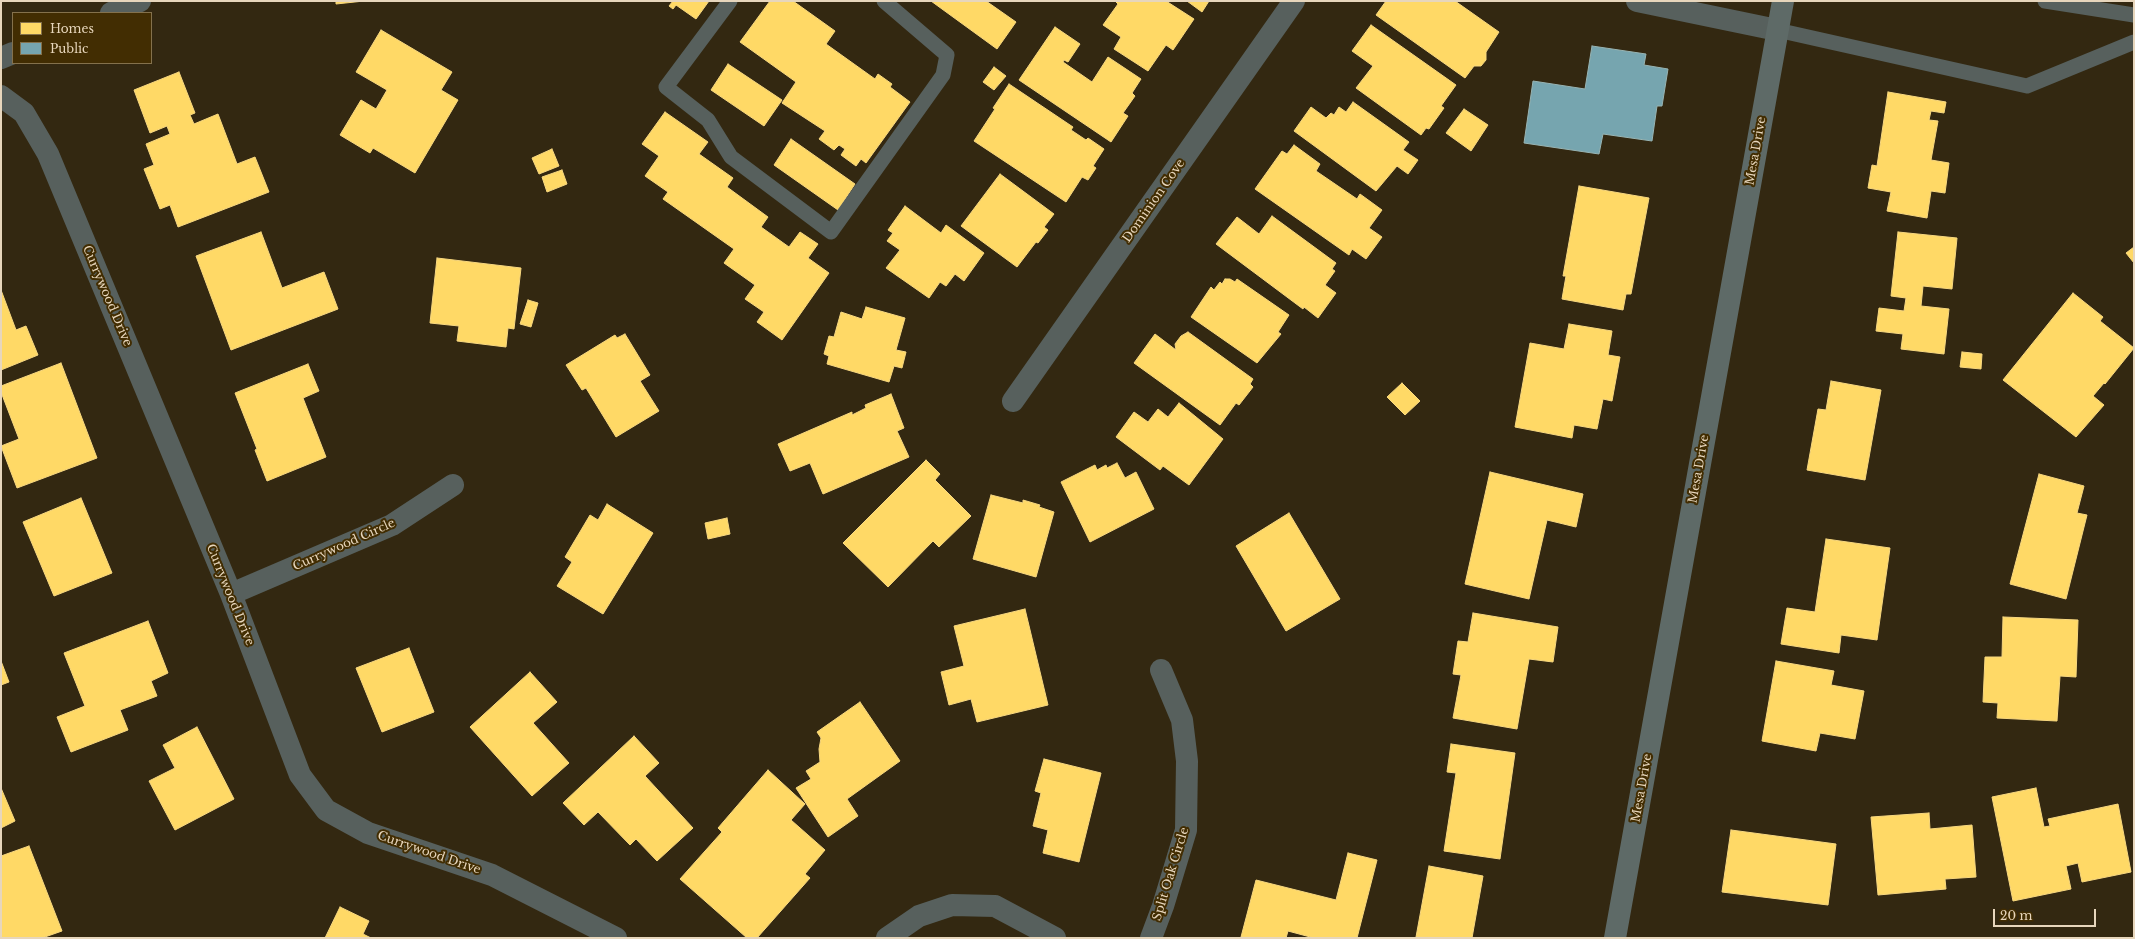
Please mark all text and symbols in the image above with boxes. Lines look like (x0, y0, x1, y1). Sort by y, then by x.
legend (12, 12, 152, 64)
text: Homes (50, 21, 94, 36)
text: Public (50, 41, 89, 56)
street label: Mesa Drive (1743, 116, 1769, 186)
street label: Dominion Cove (1120, 157, 1188, 245)
street label: Currywood Drive (79, 243, 135, 349)
street label: Mesa Drive (1686, 434, 1712, 504)
street label: Currywood Circle (291, 516, 397, 574)
street label: Currywood Drive (203, 542, 257, 648)
street label: Mesa Drive (1629, 753, 1655, 823)
street label: Split Oak Circle (1150, 825, 1192, 923)
street label: Currywood Drive (375, 829, 483, 877)
scale bar (1995, 901, 2098, 927)
text: 20 m (2000, 908, 2032, 923)

